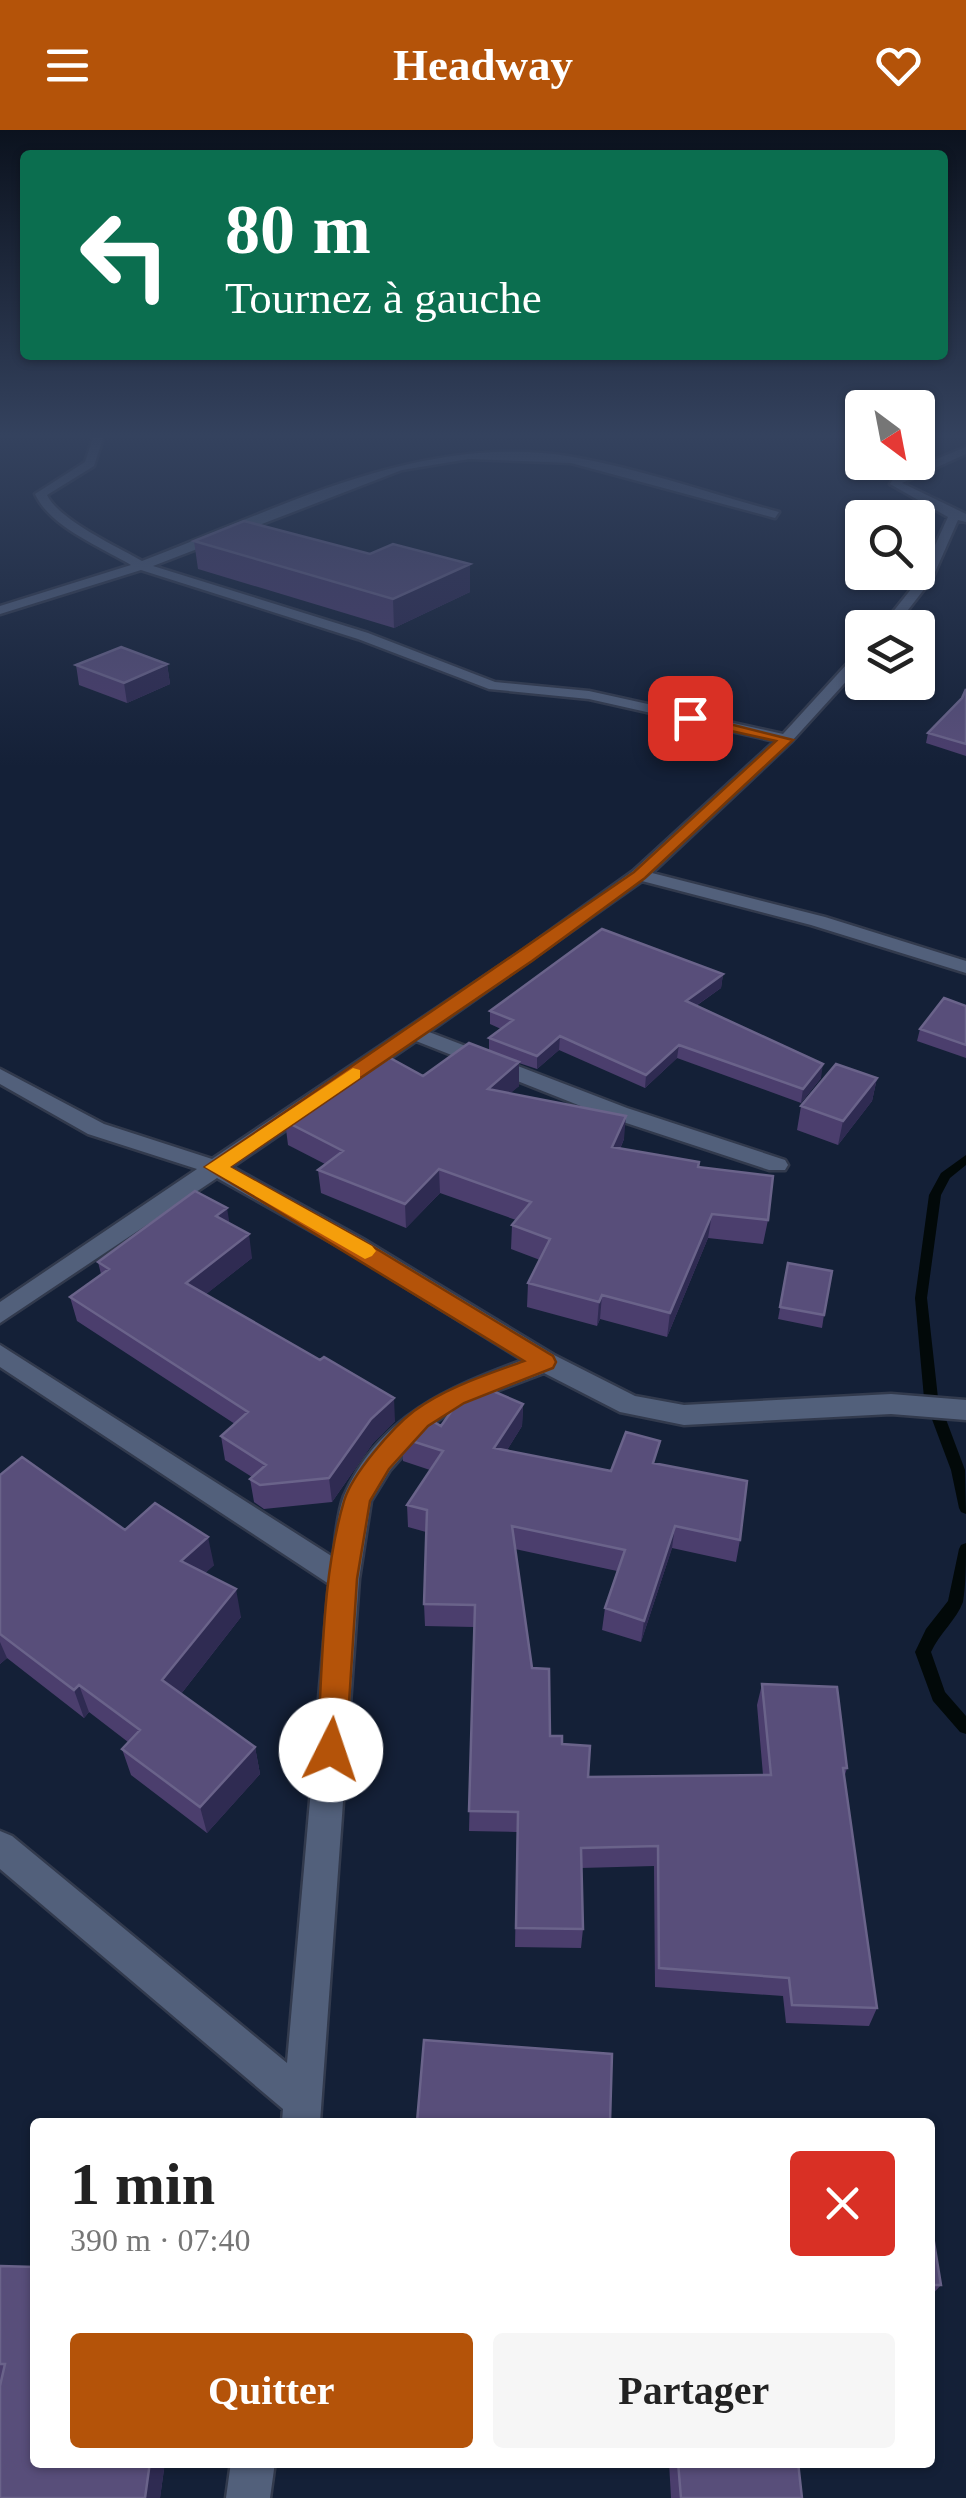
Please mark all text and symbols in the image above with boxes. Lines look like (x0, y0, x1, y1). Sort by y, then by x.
icon: menu (40, 38, 95, 93)
icon: heart (871, 38, 926, 93)
text: Headway (393, 40, 573, 90)
icon: left (60, 190, 190, 320)
text: 80 m (225, 191, 371, 268)
text: Tournez à gauche (225, 273, 542, 323)
north arrow (845, 390, 935, 480)
map controls (845, 390, 935, 700)
button: search (845, 500, 935, 590)
button: layers (845, 610, 935, 700)
pin (648, 676, 733, 761)
icon: arrive (663, 691, 718, 746)
position arrow (279, 1698, 383, 1802)
text: 1 min (70, 2151, 215, 2217)
button: close (790, 2151, 895, 2256)
text: 390 m · 07:40 (70, 2222, 250, 2258)
button: Quitter (70, 2333, 473, 2448)
button: Partager (493, 2333, 895, 2448)

